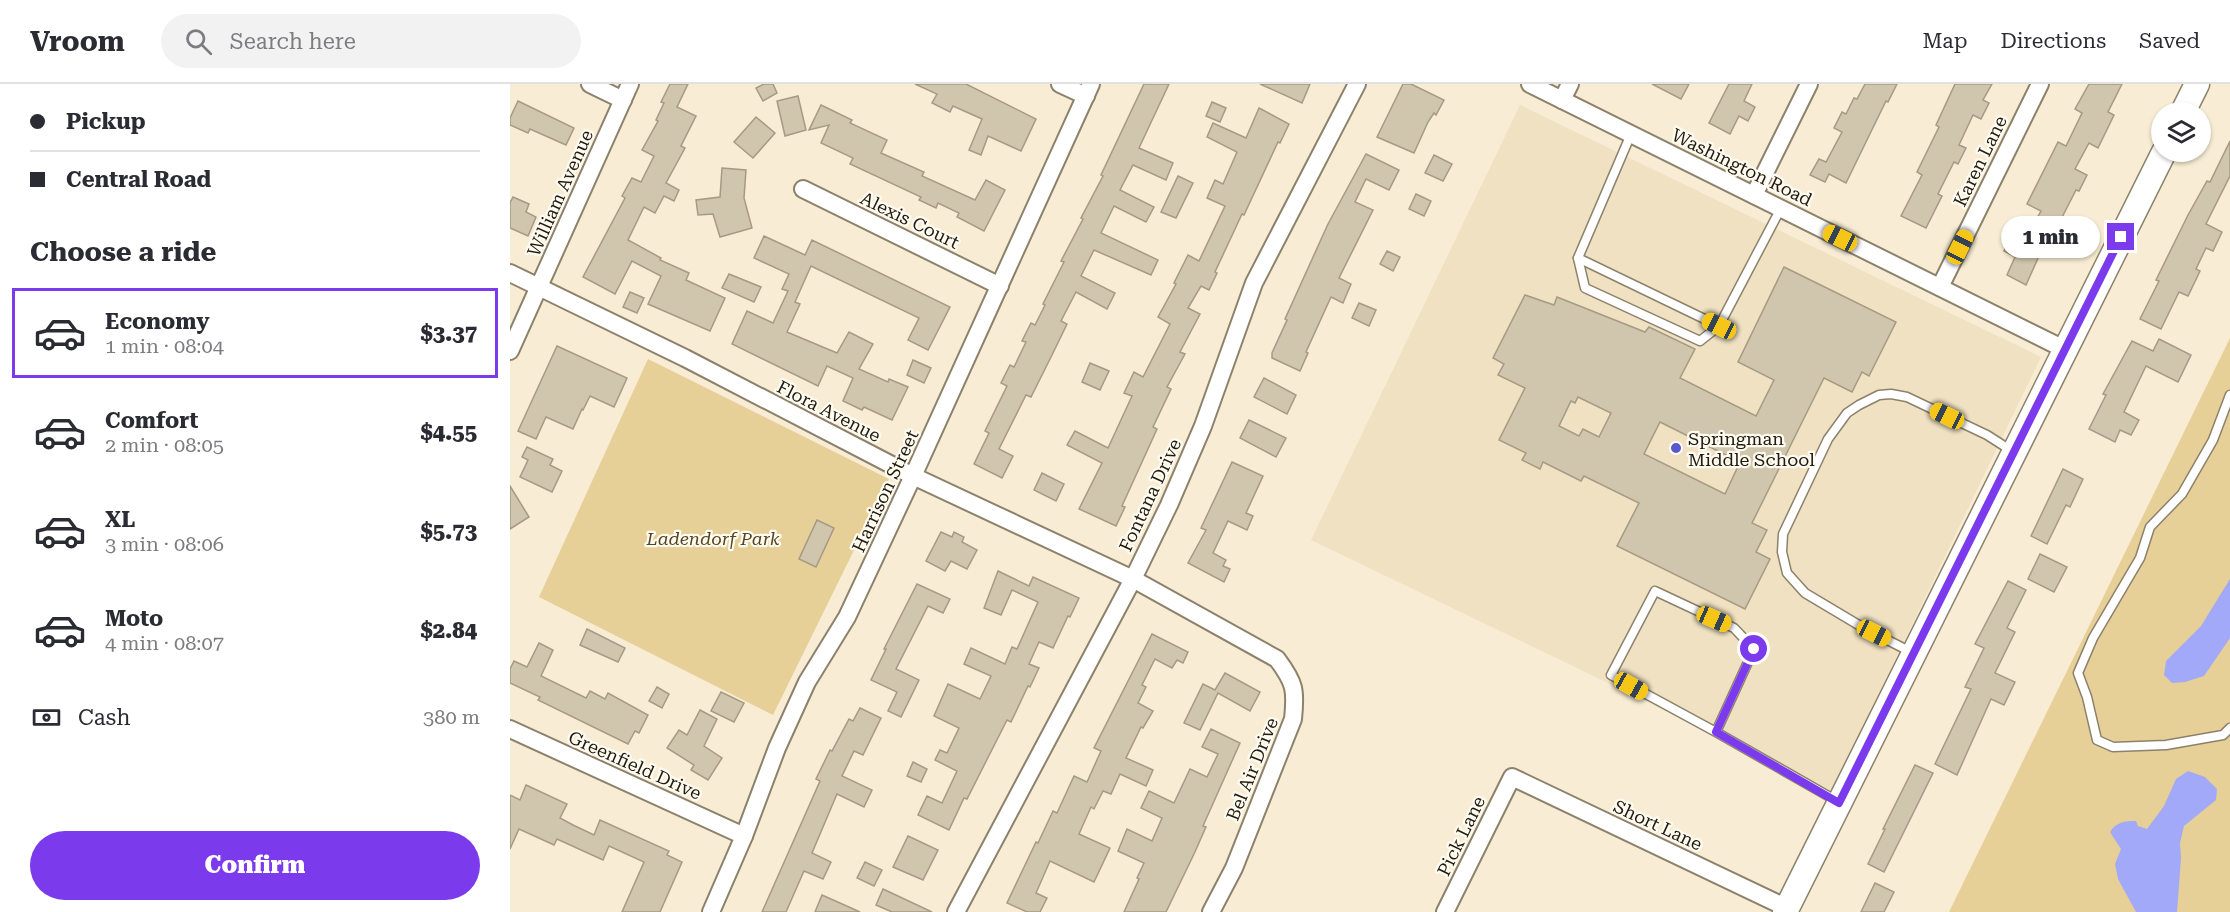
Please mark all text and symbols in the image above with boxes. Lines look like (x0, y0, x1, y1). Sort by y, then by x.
search box (161, 14, 581, 68)
text: Vroom (30, 25, 125, 58)
icon: search (182, 25, 215, 58)
text: Search here (230, 29, 356, 54)
text: Map (1923, 29, 1967, 53)
text: Directions (2000, 29, 2106, 53)
text: Saved (2139, 29, 2200, 53)
map controls (2151, 102, 2211, 162)
button: layers (2151, 102, 2211, 162)
text: Pickup (66, 109, 146, 134)
street label: Karen Lane (1949, 112, 2011, 210)
street label: Washington Road (1669, 124, 1816, 210)
street label: William Avenue (523, 126, 597, 259)
text: Central Road (66, 167, 211, 192)
street label: Alexis Court (857, 187, 963, 253)
callout: 1 min (2001, 216, 2100, 258)
car (1820, 222, 1860, 254)
route end (2107, 223, 2134, 250)
text: 1 min (2022, 225, 2079, 249)
car (1944, 227, 1976, 267)
text: Choose a ride (30, 236, 216, 268)
icon: car (33, 306, 87, 360)
text: Economy (105, 309, 209, 334)
car (1699, 310, 1739, 342)
text: $3.37 (420, 321, 477, 346)
text: 1 min · 08:04 (105, 334, 224, 358)
street label: Flora Avenue (774, 376, 884, 446)
car (1927, 400, 1967, 432)
icon: car (33, 405, 87, 459)
text: Comfort (105, 408, 198, 433)
text: $4.55 (420, 420, 477, 445)
street label: Harrison Street (847, 426, 923, 555)
place label: Springman Middle School (1688, 428, 1815, 470)
text: 2 min · 08:05 (105, 433, 224, 457)
street label: Fontana Drive (1115, 435, 1185, 555)
marker: Springman Middle School (1669, 441, 1683, 455)
icon: car (33, 504, 87, 558)
text: XL (105, 507, 135, 532)
text: $5.73 (420, 519, 477, 544)
park label: Ladendorf Park (645, 528, 780, 549)
text: 3 min · 08:06 (105, 532, 224, 556)
icon: car (33, 603, 87, 657)
car (1694, 603, 1734, 635)
text: Moto (105, 606, 163, 631)
car (1854, 617, 1894, 649)
text: $2.84 (420, 618, 477, 643)
text: 4 min · 08:07 (105, 631, 224, 655)
route start (1740, 635, 1767, 662)
car (1611, 669, 1651, 703)
icon: cash (30, 701, 63, 734)
text: Cash (78, 705, 130, 730)
text: 380 m (423, 705, 480, 729)
street label: Bel Air Drive (1222, 714, 1282, 824)
street label: Greenfield Drive (565, 726, 705, 804)
street label: Pick Lane (1433, 793, 1489, 879)
street label: Short Lane (1610, 795, 1706, 855)
button: Confirm (30, 831, 480, 900)

